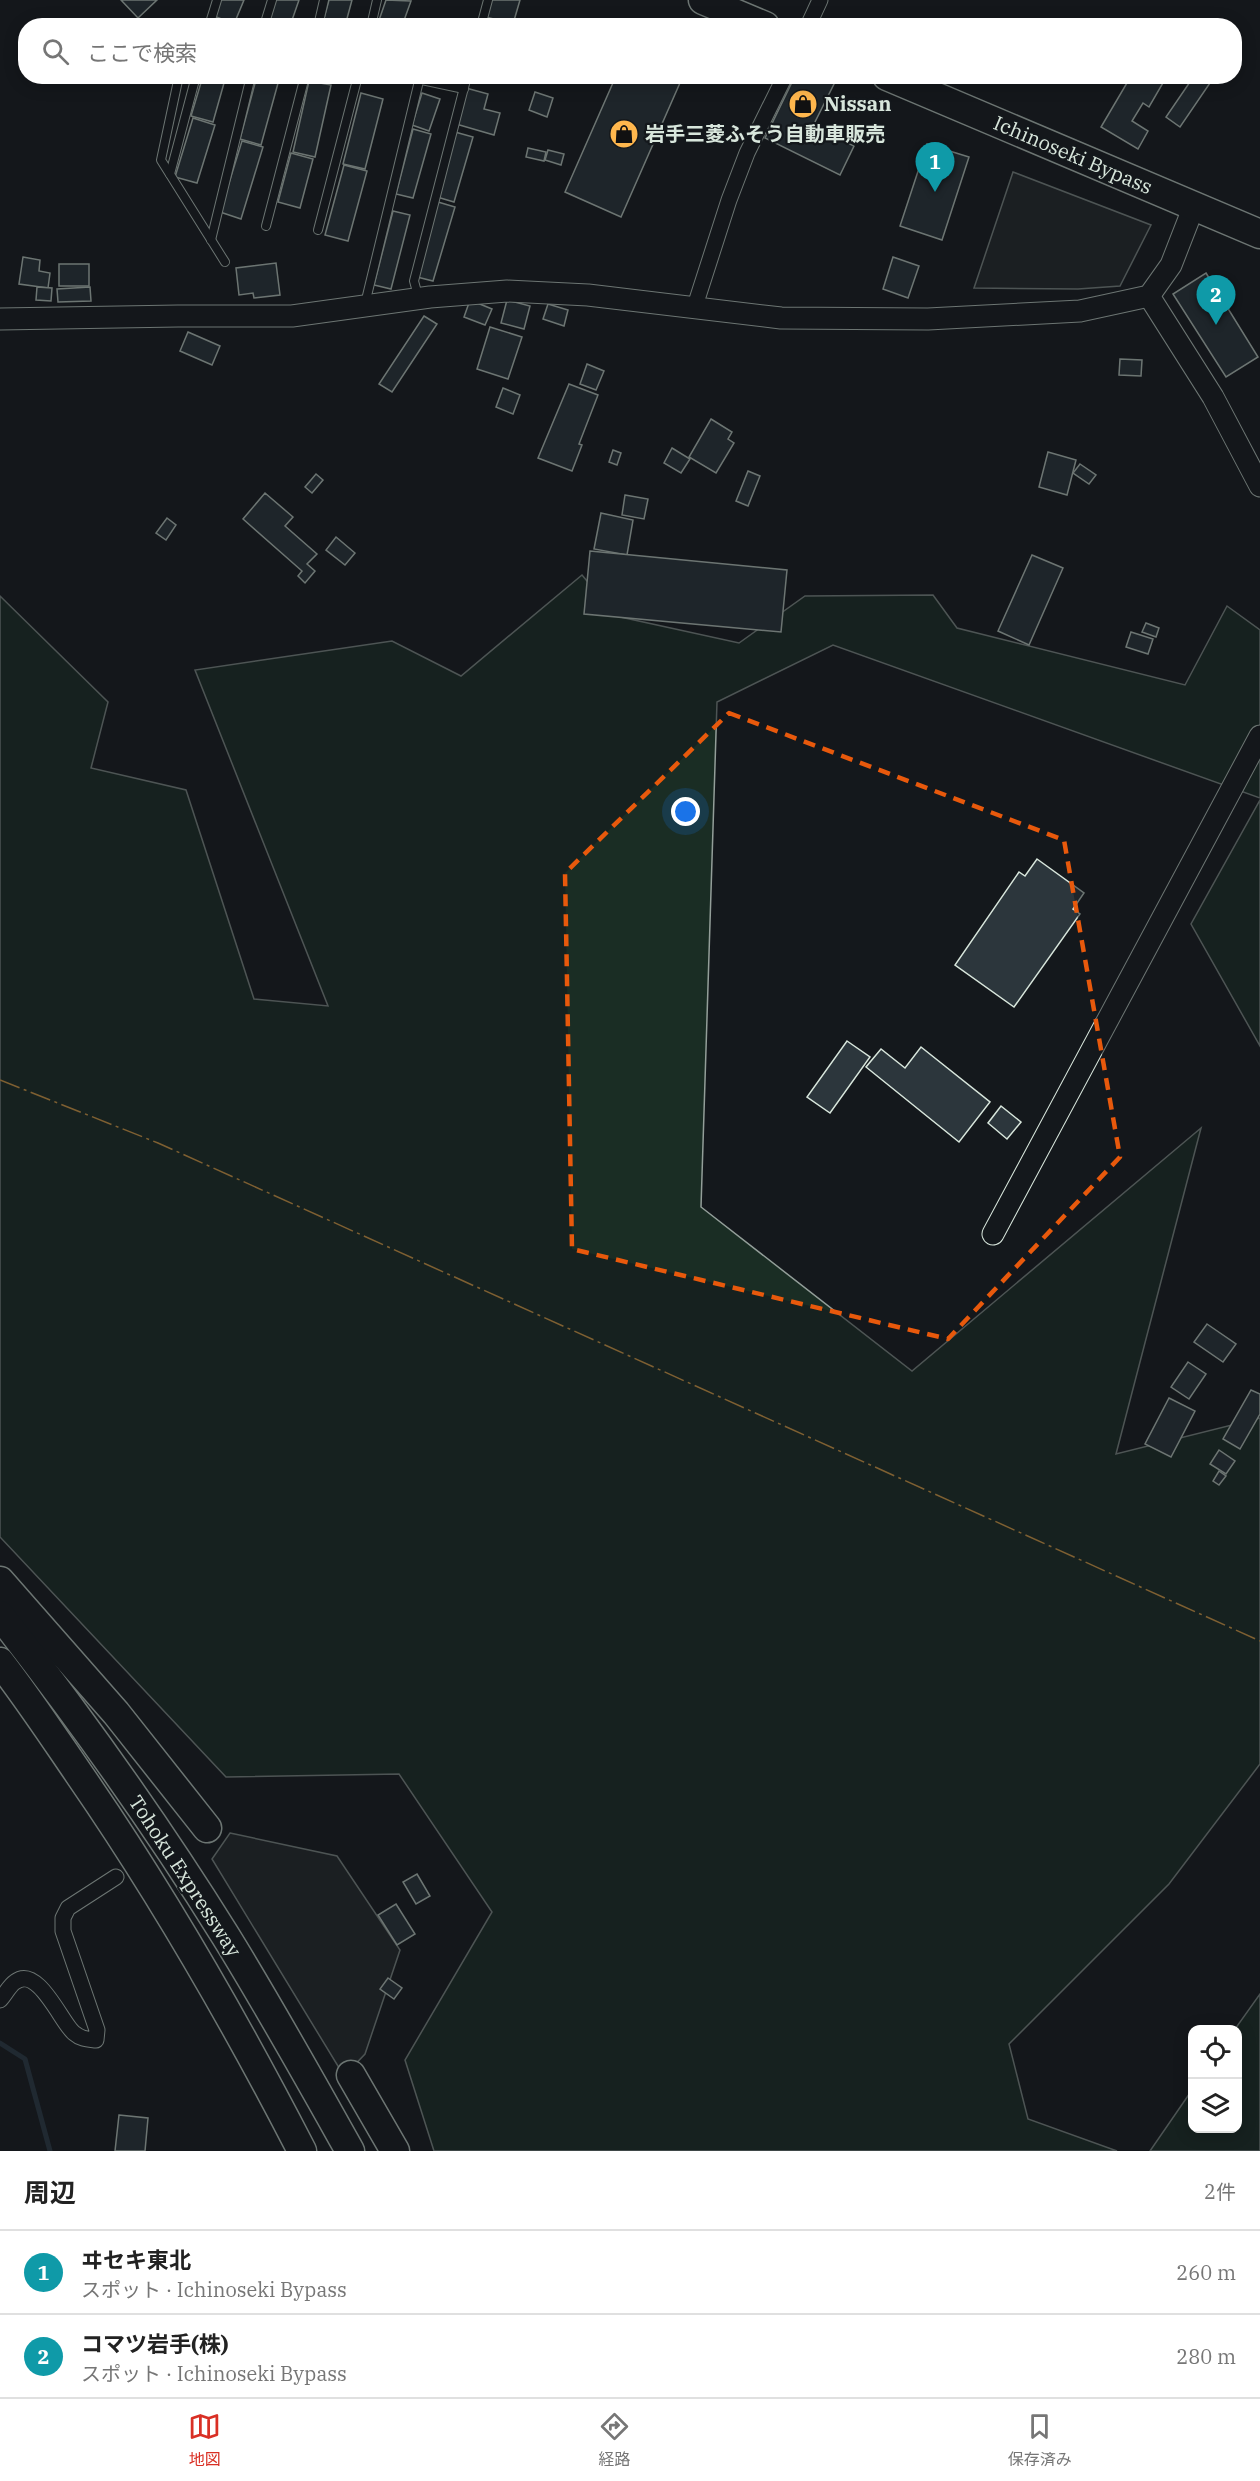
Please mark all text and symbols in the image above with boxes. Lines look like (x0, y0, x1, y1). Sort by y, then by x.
search box (18, 18, 1242, 84)
icon: search (39, 35, 72, 68)
text: ここで検索 (87, 38, 197, 67)
shop icon: Nissan (787, 88, 819, 120)
place label: Nissan (824, 90, 891, 117)
street label: Ichinoseki Bypass (990, 109, 1157, 200)
shop icon: 岩手三菱ふそう自動車販売 (608, 118, 640, 150)
place label: 岩手三菱ふそう自動車販売 (645, 120, 885, 147)
pin: 1 (916, 142, 954, 192)
pin: 2 (1196, 276, 1236, 325)
your location (671, 797, 700, 826)
street label: Tohoku Expressway (123, 1790, 248, 1962)
map controls (1188, 2025, 1242, 2133)
button: locate (1188, 2025, 1242, 2079)
button: layers (1188, 2079, 1242, 2133)
text: 周辺 (24, 2175, 76, 2209)
text: 2件 (1204, 2178, 1236, 2205)
text: ヰセキ東北 (81, 2245, 191, 2274)
text: 1 (38, 2259, 50, 2286)
text: 260 m (1176, 2259, 1236, 2286)
text: スポット · Ichinoseki Bypass (81, 2276, 347, 2303)
text: コマツ岩手(株) (81, 2329, 229, 2358)
text: 2 (38, 2343, 50, 2370)
text: 280 m (1176, 2343, 1236, 2370)
text: スポット · Ichinoseki Bypass (81, 2360, 347, 2387)
tab: 地図 (188, 2410, 221, 2470)
tab: 経路 (598, 2410, 631, 2470)
tab: 保存済み (1008, 2410, 1072, 2470)

